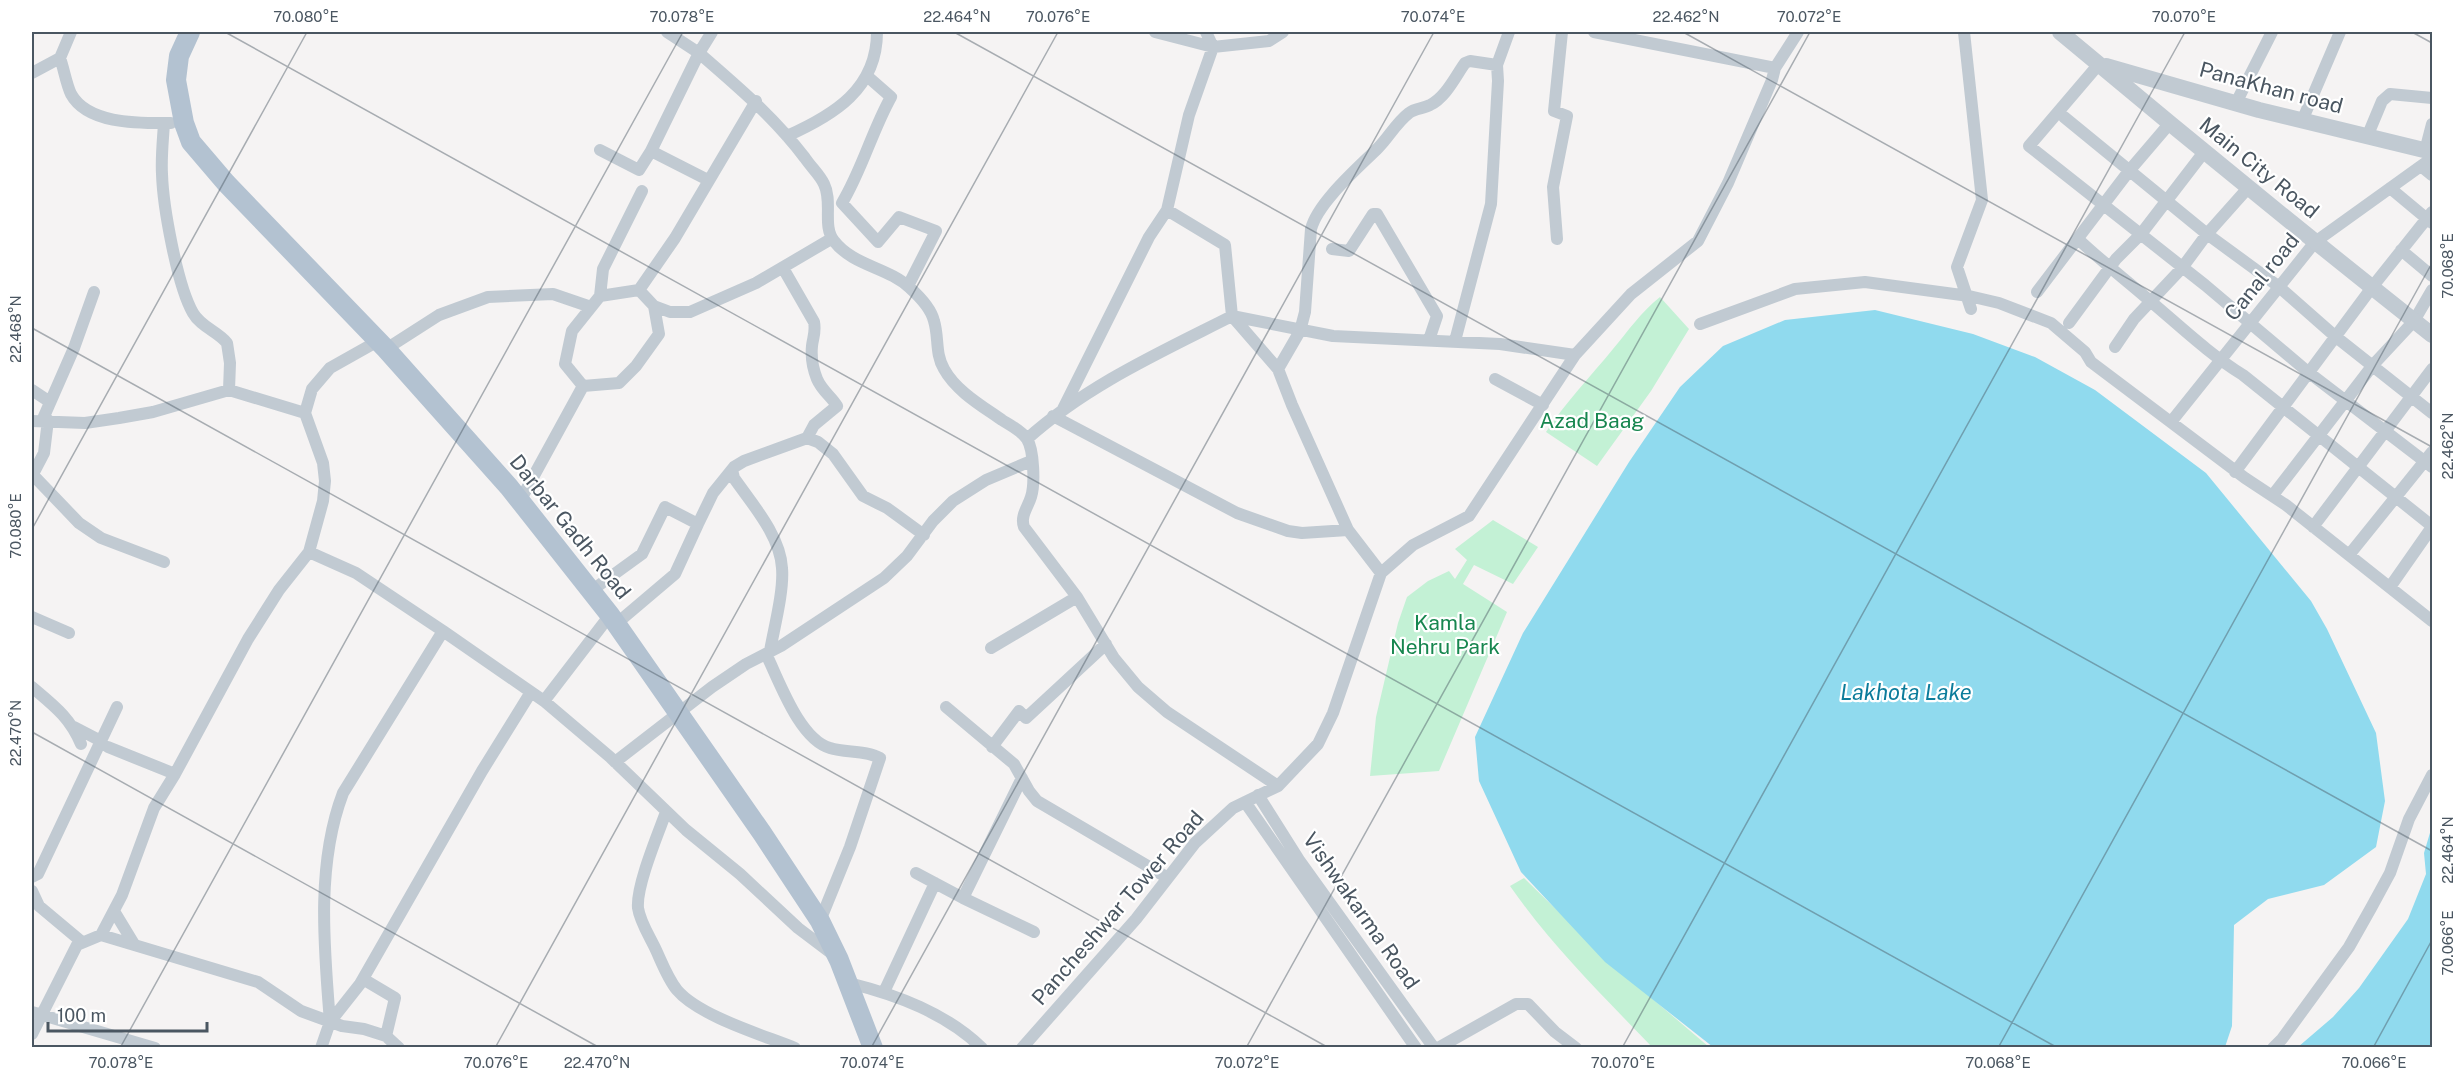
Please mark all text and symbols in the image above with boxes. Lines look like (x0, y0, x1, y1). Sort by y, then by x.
text: 70.080°E (273, 8, 339, 25)
text: 70.078°E (650, 8, 714, 25)
text: 22.464°N (923, 8, 991, 25)
text: 70.076°E (1026, 8, 1090, 25)
text: 70.074°E (1401, 8, 1465, 25)
text: 22.462°N (1652, 8, 1720, 25)
text: 70.072°E (1777, 8, 1841, 25)
text: 70.070°E (2152, 8, 2216, 25)
street label: PanaKhan road (2197, 56, 2346, 119)
street label: Main City Road (2195, 112, 2324, 223)
street label: Canal road (2219, 228, 2304, 325)
text: 70.068°E (2439, 233, 2456, 299)
text: 22.468°N (7, 295, 24, 363)
park label: Azad Baag (1540, 408, 1644, 433)
text: 22.462°N (2439, 412, 2456, 480)
street label: Darbar Gadh Road (505, 450, 636, 604)
text: 70.080°E (7, 493, 24, 559)
park label: Kamla Nehru Park (1390, 610, 1500, 659)
water label: Lakhota Lake (1840, 679, 1972, 705)
text: 22.470°N (7, 700, 24, 766)
street label: Pancheshwar Tower Road (1026, 805, 1209, 1010)
text: 22.464°N (2439, 816, 2456, 884)
street label: Vishwakarma Road (1298, 828, 1425, 994)
text: 70.066°E (2439, 910, 2456, 976)
scale bar (48, 995, 207, 1033)
text: 100 m (57, 1005, 106, 1026)
text: 70.078°E (89, 1054, 153, 1071)
text: 70.076°E (464, 1054, 528, 1071)
text: 22.470°N (564, 1054, 630, 1071)
text: 70.074°E (840, 1054, 904, 1071)
text: 70.072°E (1215, 1054, 1279, 1071)
text: 70.070°E (1591, 1054, 1655, 1071)
text: 70.068°E (1965, 1054, 2031, 1071)
text: 70.066°E (2341, 1054, 2407, 1071)

